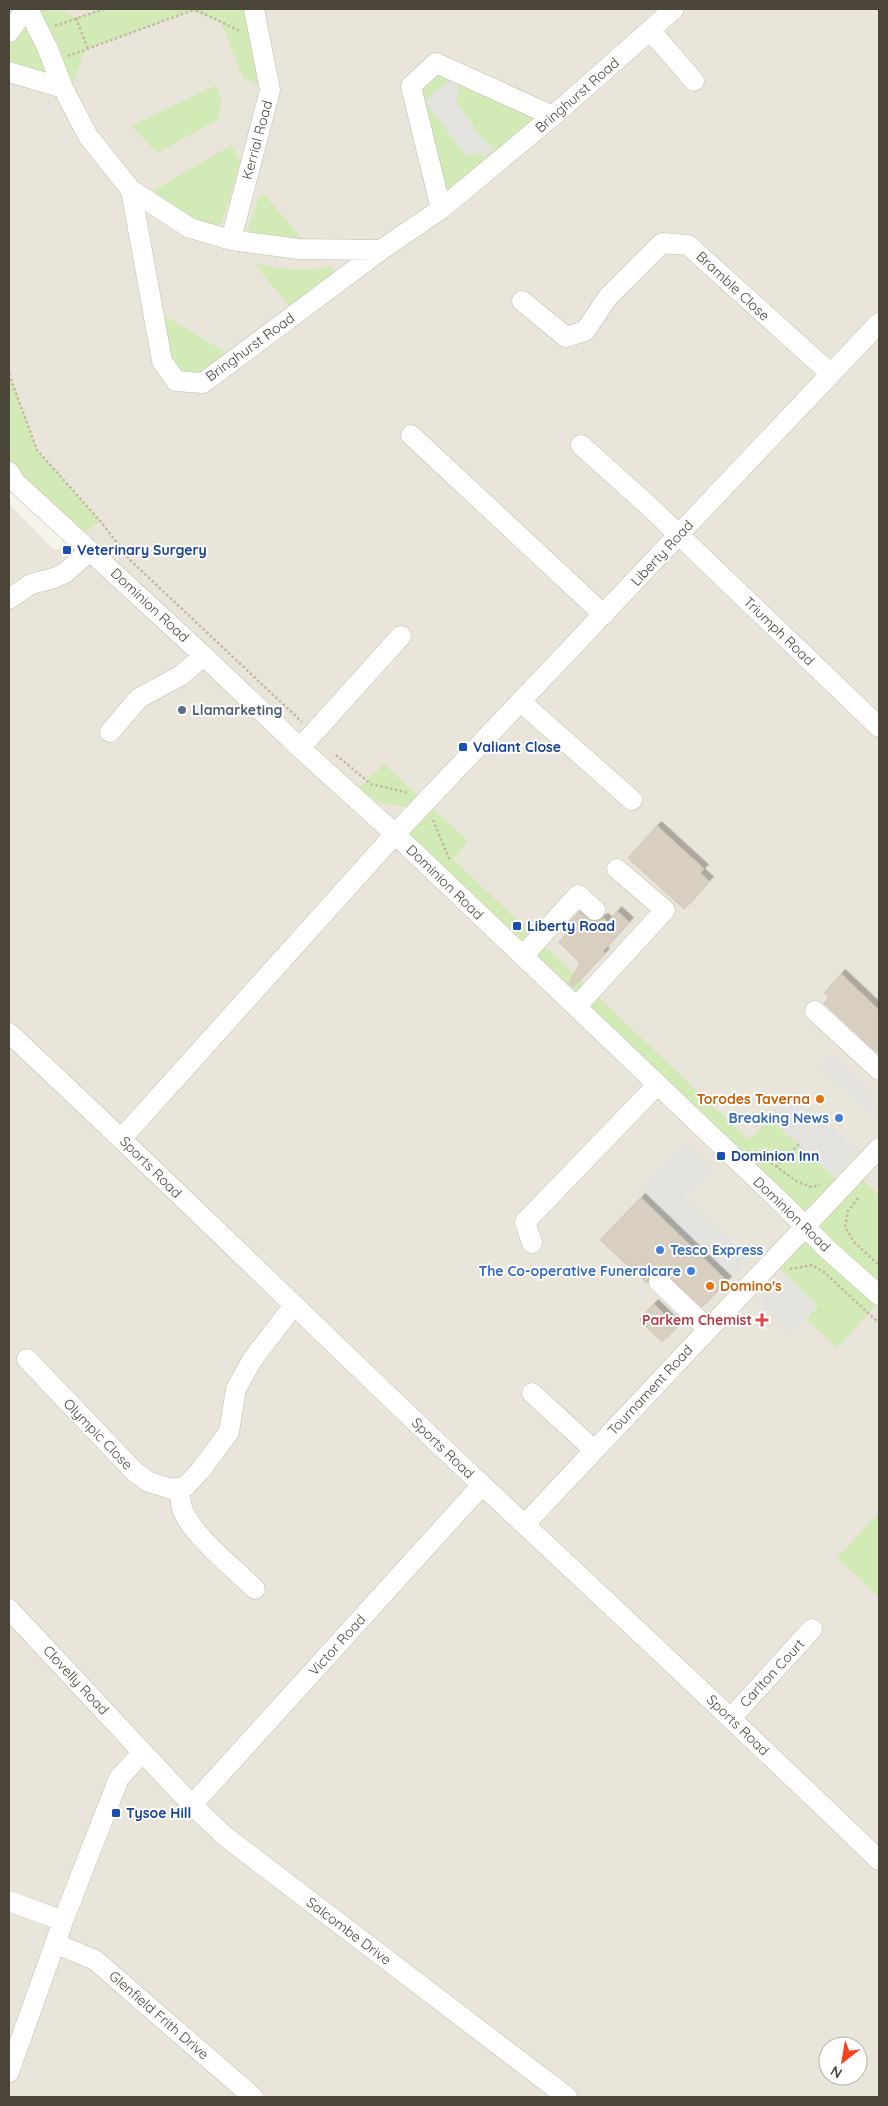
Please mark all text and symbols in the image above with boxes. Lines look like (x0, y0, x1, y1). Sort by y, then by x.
street label: Bringhurst Road (531, 54, 623, 136)
street label: Kerrial Road (238, 98, 276, 182)
street label: Bramble Close (692, 247, 774, 325)
street label: Bringhurst Road (202, 309, 298, 385)
street label: Liberty Road (627, 516, 697, 590)
place label: Veterinary Surgery (77, 541, 207, 559)
marker: Veterinary Surgery (61, 544, 73, 556)
street label: Dominion Road (107, 564, 193, 646)
street label: Triumph Road (740, 593, 818, 669)
place label: Llamarketing (192, 701, 283, 719)
marker: Llamarketing (176, 704, 188, 716)
place label: Valiant Close (473, 738, 561, 756)
marker: Valiant Close (457, 741, 469, 753)
street label: Dominion Road (403, 841, 487, 923)
place label: Liberty Road (527, 917, 615, 935)
marker: Liberty Road (511, 920, 523, 932)
place label: Torodes Taverna (697, 1090, 810, 1108)
marker: Torodes Taverna (814, 1093, 826, 1105)
place label: Breaking News (729, 1109, 829, 1127)
marker: Breaking News (833, 1112, 845, 1124)
street label: Sports Road (116, 1132, 186, 1202)
place label: Dominion Inn (731, 1147, 819, 1165)
marker: Dominion Inn (715, 1150, 727, 1162)
street label: Dominion Road (750, 1173, 834, 1255)
place label: Tesco Express (670, 1241, 763, 1259)
marker: Tesco Express (654, 1244, 666, 1256)
place label: The Co-operative Funeralcare (478, 1262, 681, 1280)
marker: The Co-operative Funeralcare (685, 1265, 697, 1277)
place label: Domino's (720, 1277, 782, 1295)
marker: Domino's (704, 1280, 716, 1292)
place label: Parkem Chemist (642, 1311, 752, 1329)
marker: Parkem Chemist (756, 1314, 768, 1326)
street label: Tournament Road (603, 1341, 697, 1439)
street label: Olympic Close (60, 1395, 137, 1473)
street label: Sports Road (408, 1414, 478, 1482)
street label: Victor Road (305, 1611, 369, 1679)
street label: Carlton Court (736, 1635, 808, 1711)
street label: Clovelly Road (39, 1641, 113, 1719)
street label: Sports Road (703, 1691, 773, 1759)
place label: Tysoe Hill (126, 1804, 191, 1822)
marker: Tysoe Hill (110, 1807, 122, 1819)
street label: Salcombe Drive (303, 1893, 395, 1969)
street label: Glenfield Frith Drive (105, 1967, 213, 2063)
north arrow (818, 2036, 868, 2086)
text: N (827, 2062, 845, 2083)

